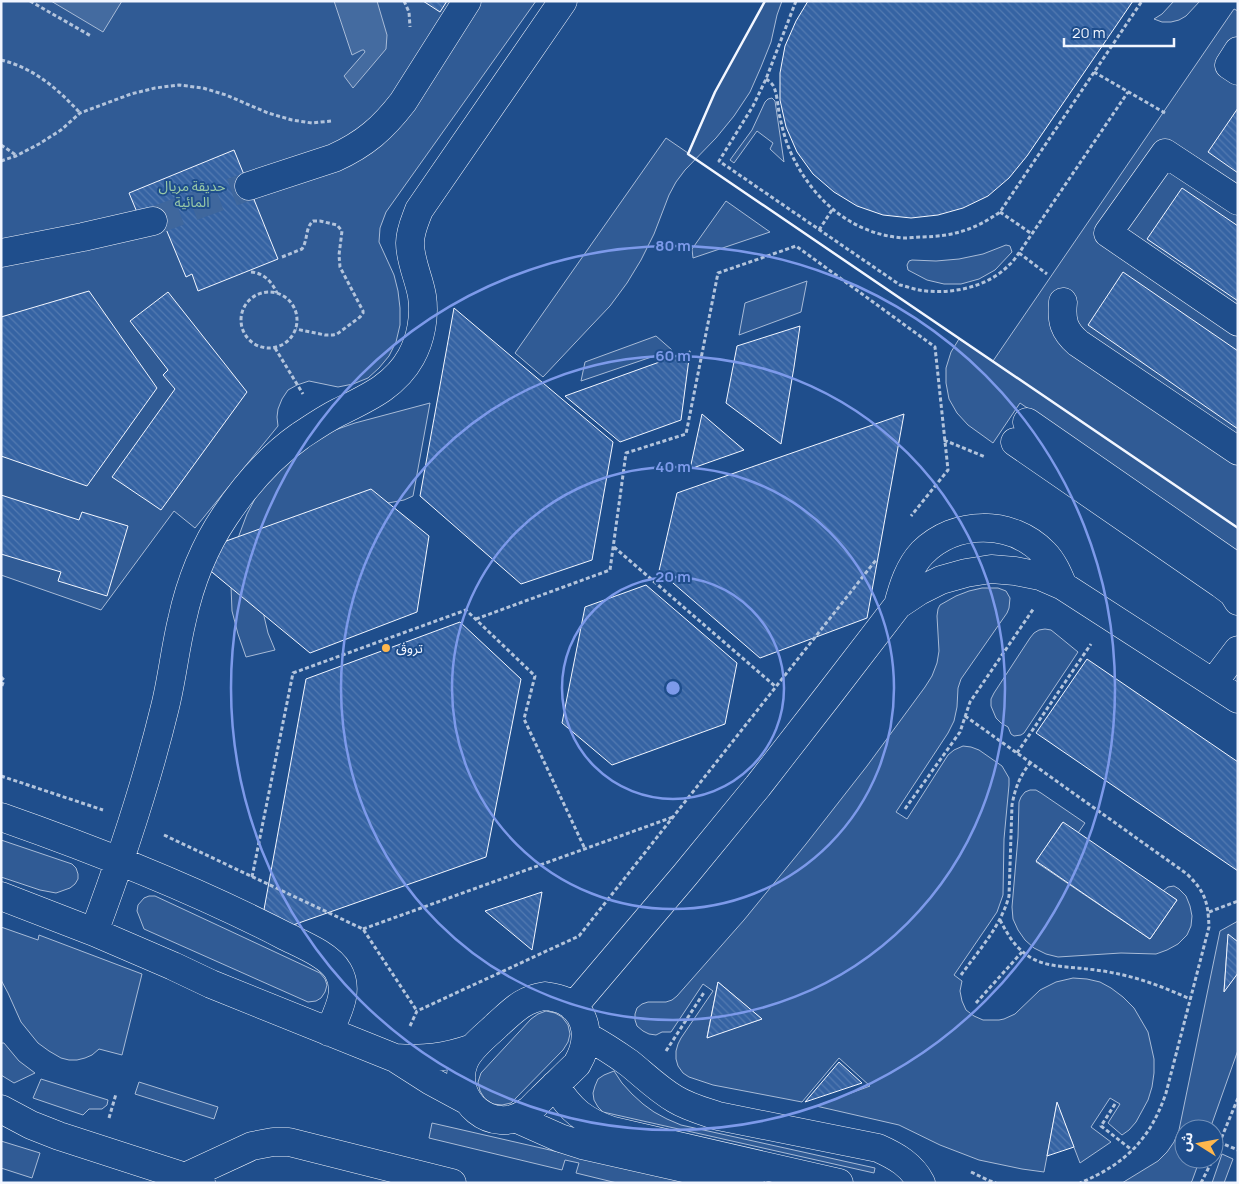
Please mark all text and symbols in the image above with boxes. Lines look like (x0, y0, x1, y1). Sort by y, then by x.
scale bar (1064, 15, 1174, 47)
text: 20 m (1072, 22, 1105, 43)
park label: حديقة مريال المائية (159, 176, 225, 211)
text: 80 m (655, 235, 691, 256)
text: 60 m (655, 345, 691, 366)
text: 40 m (655, 456, 691, 477)
text: 20 m (655, 566, 691, 587)
place label: تروڨ (396, 638, 423, 657)
marker: تروڨ (380, 642, 392, 654)
centre of rings (664, 679, 682, 697)
north arrow (1174, 1119, 1224, 1169)
text: ش (1175, 1130, 1197, 1153)

